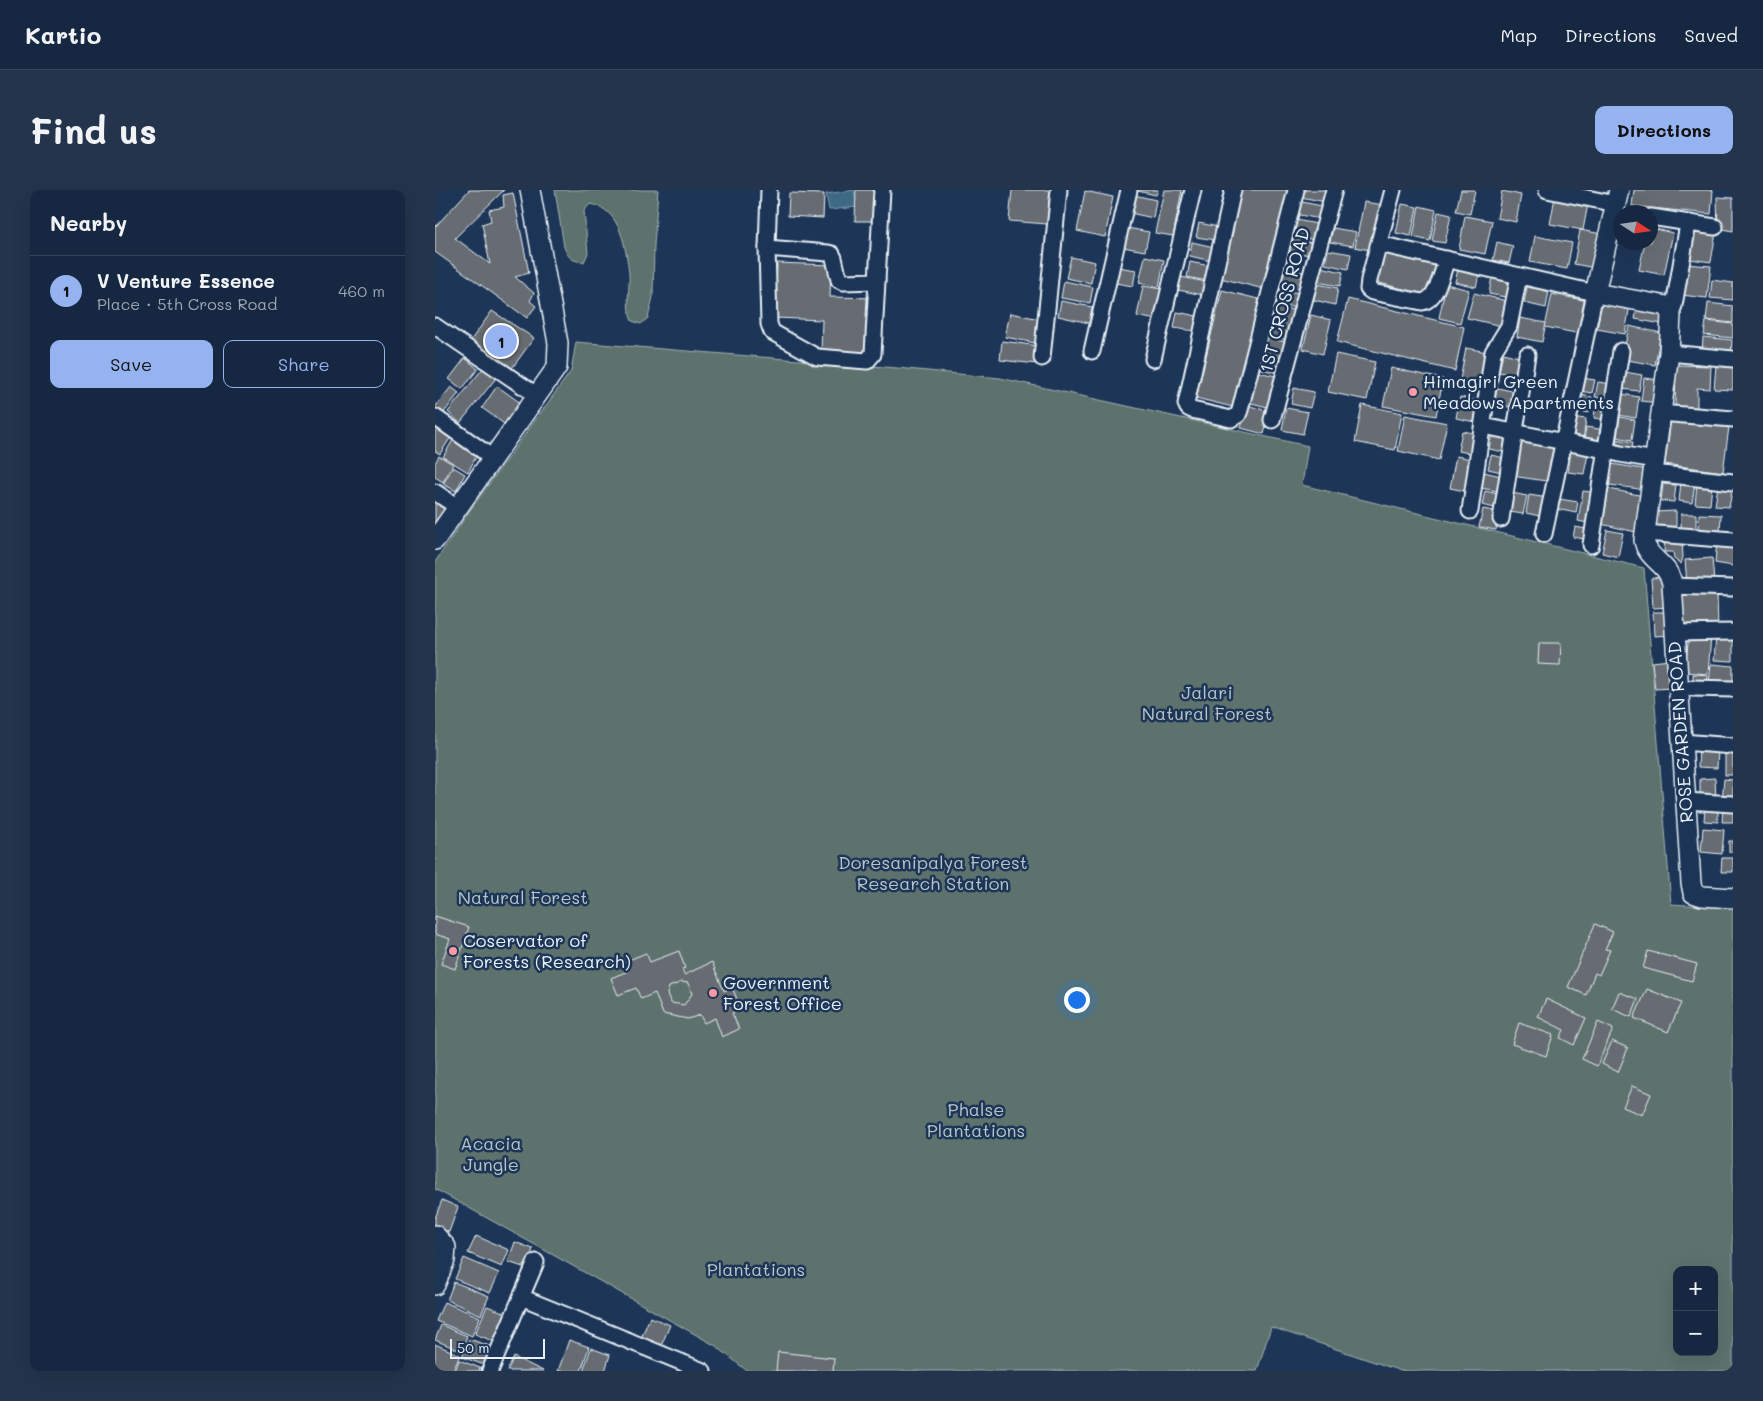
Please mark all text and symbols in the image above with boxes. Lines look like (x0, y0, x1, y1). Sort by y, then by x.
text: Kartio (25, 19, 101, 50)
text: Map (1500, 23, 1537, 47)
text: Directions (1565, 23, 1657, 47)
text: Saved (1685, 23, 1738, 47)
button: Directions (1595, 106, 1733, 154)
text: Find us (30, 107, 157, 153)
north arrow (1613, 205, 1658, 250)
text: Nearby (50, 209, 127, 236)
street label: 1ST CROSS ROAD (1253, 225, 1315, 375)
text: V Venture Essence (97, 268, 275, 293)
text: 1 (62, 280, 70, 301)
text: 460 m (338, 280, 385, 301)
text: Place · 5th Cross Road (97, 293, 277, 314)
pin: 1 (485, 322, 517, 360)
button: Save (50, 340, 213, 388)
button: Share (223, 340, 385, 388)
place label: Himagiri Green Meadows Apartments (1423, 369, 1614, 414)
marker: Himagiri Green Meadows Apartments (1407, 386, 1419, 398)
street label: ROSE GARDEN ROAD (1662, 641, 1698, 824)
park label: Jalari Natural Forest (1142, 680, 1272, 725)
park label: Doresanipalya Forest Research Station (838, 850, 1028, 895)
park label: Natural Forest (458, 885, 588, 909)
place label: Coservator of Forests (Research) (463, 928, 631, 973)
marker: Coservator of Forests (Research) (447, 945, 459, 957)
place label: Government Forest Office (723, 970, 842, 1015)
marker: Government Forest Office (707, 987, 719, 999)
your location (1064, 987, 1090, 1013)
park label: Phalse Plantations (927, 1097, 1025, 1142)
park label: Acacia Jungle (460, 1131, 522, 1176)
park label: Plantations (707, 1257, 805, 1281)
map controls (1673, 1266, 1718, 1356)
button: + (1673, 1266, 1718, 1311)
button: − (1673, 1311, 1718, 1356)
scale bar (450, 1336, 545, 1359)
text: 50 m (457, 1338, 489, 1357)

